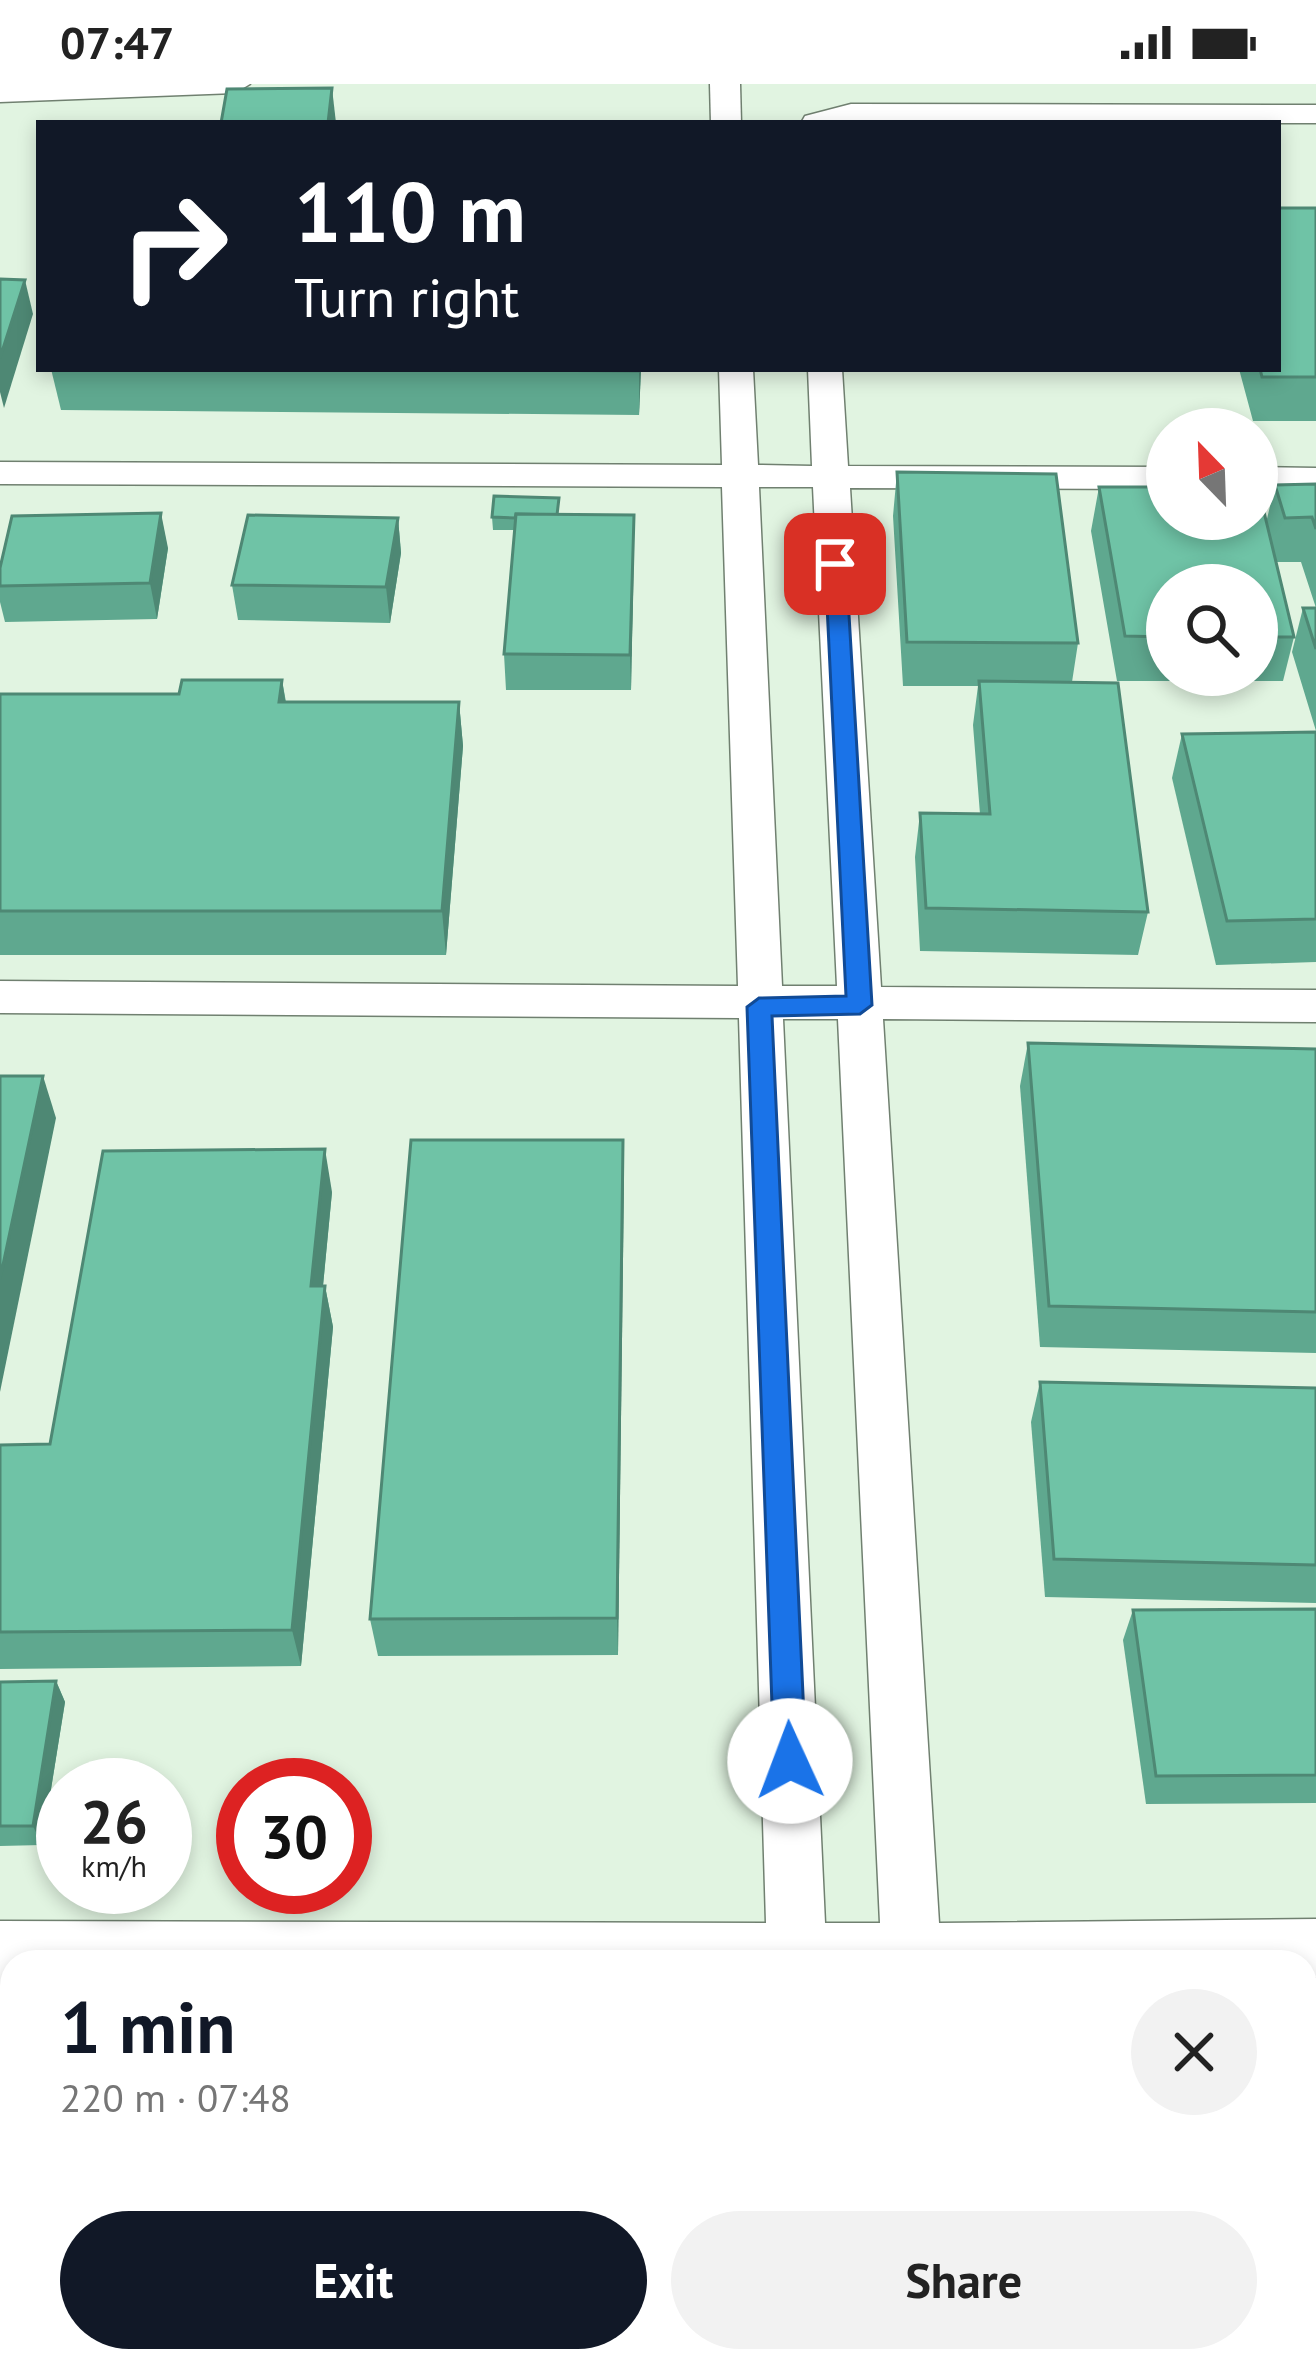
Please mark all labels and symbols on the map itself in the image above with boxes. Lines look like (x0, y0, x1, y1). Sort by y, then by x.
north arrow (1146, 408, 1278, 540)
pin (784, 513, 886, 615)
position arrow (727, 1698, 853, 1824)
speed limit sign: 30 (216, 1758, 372, 1914)

